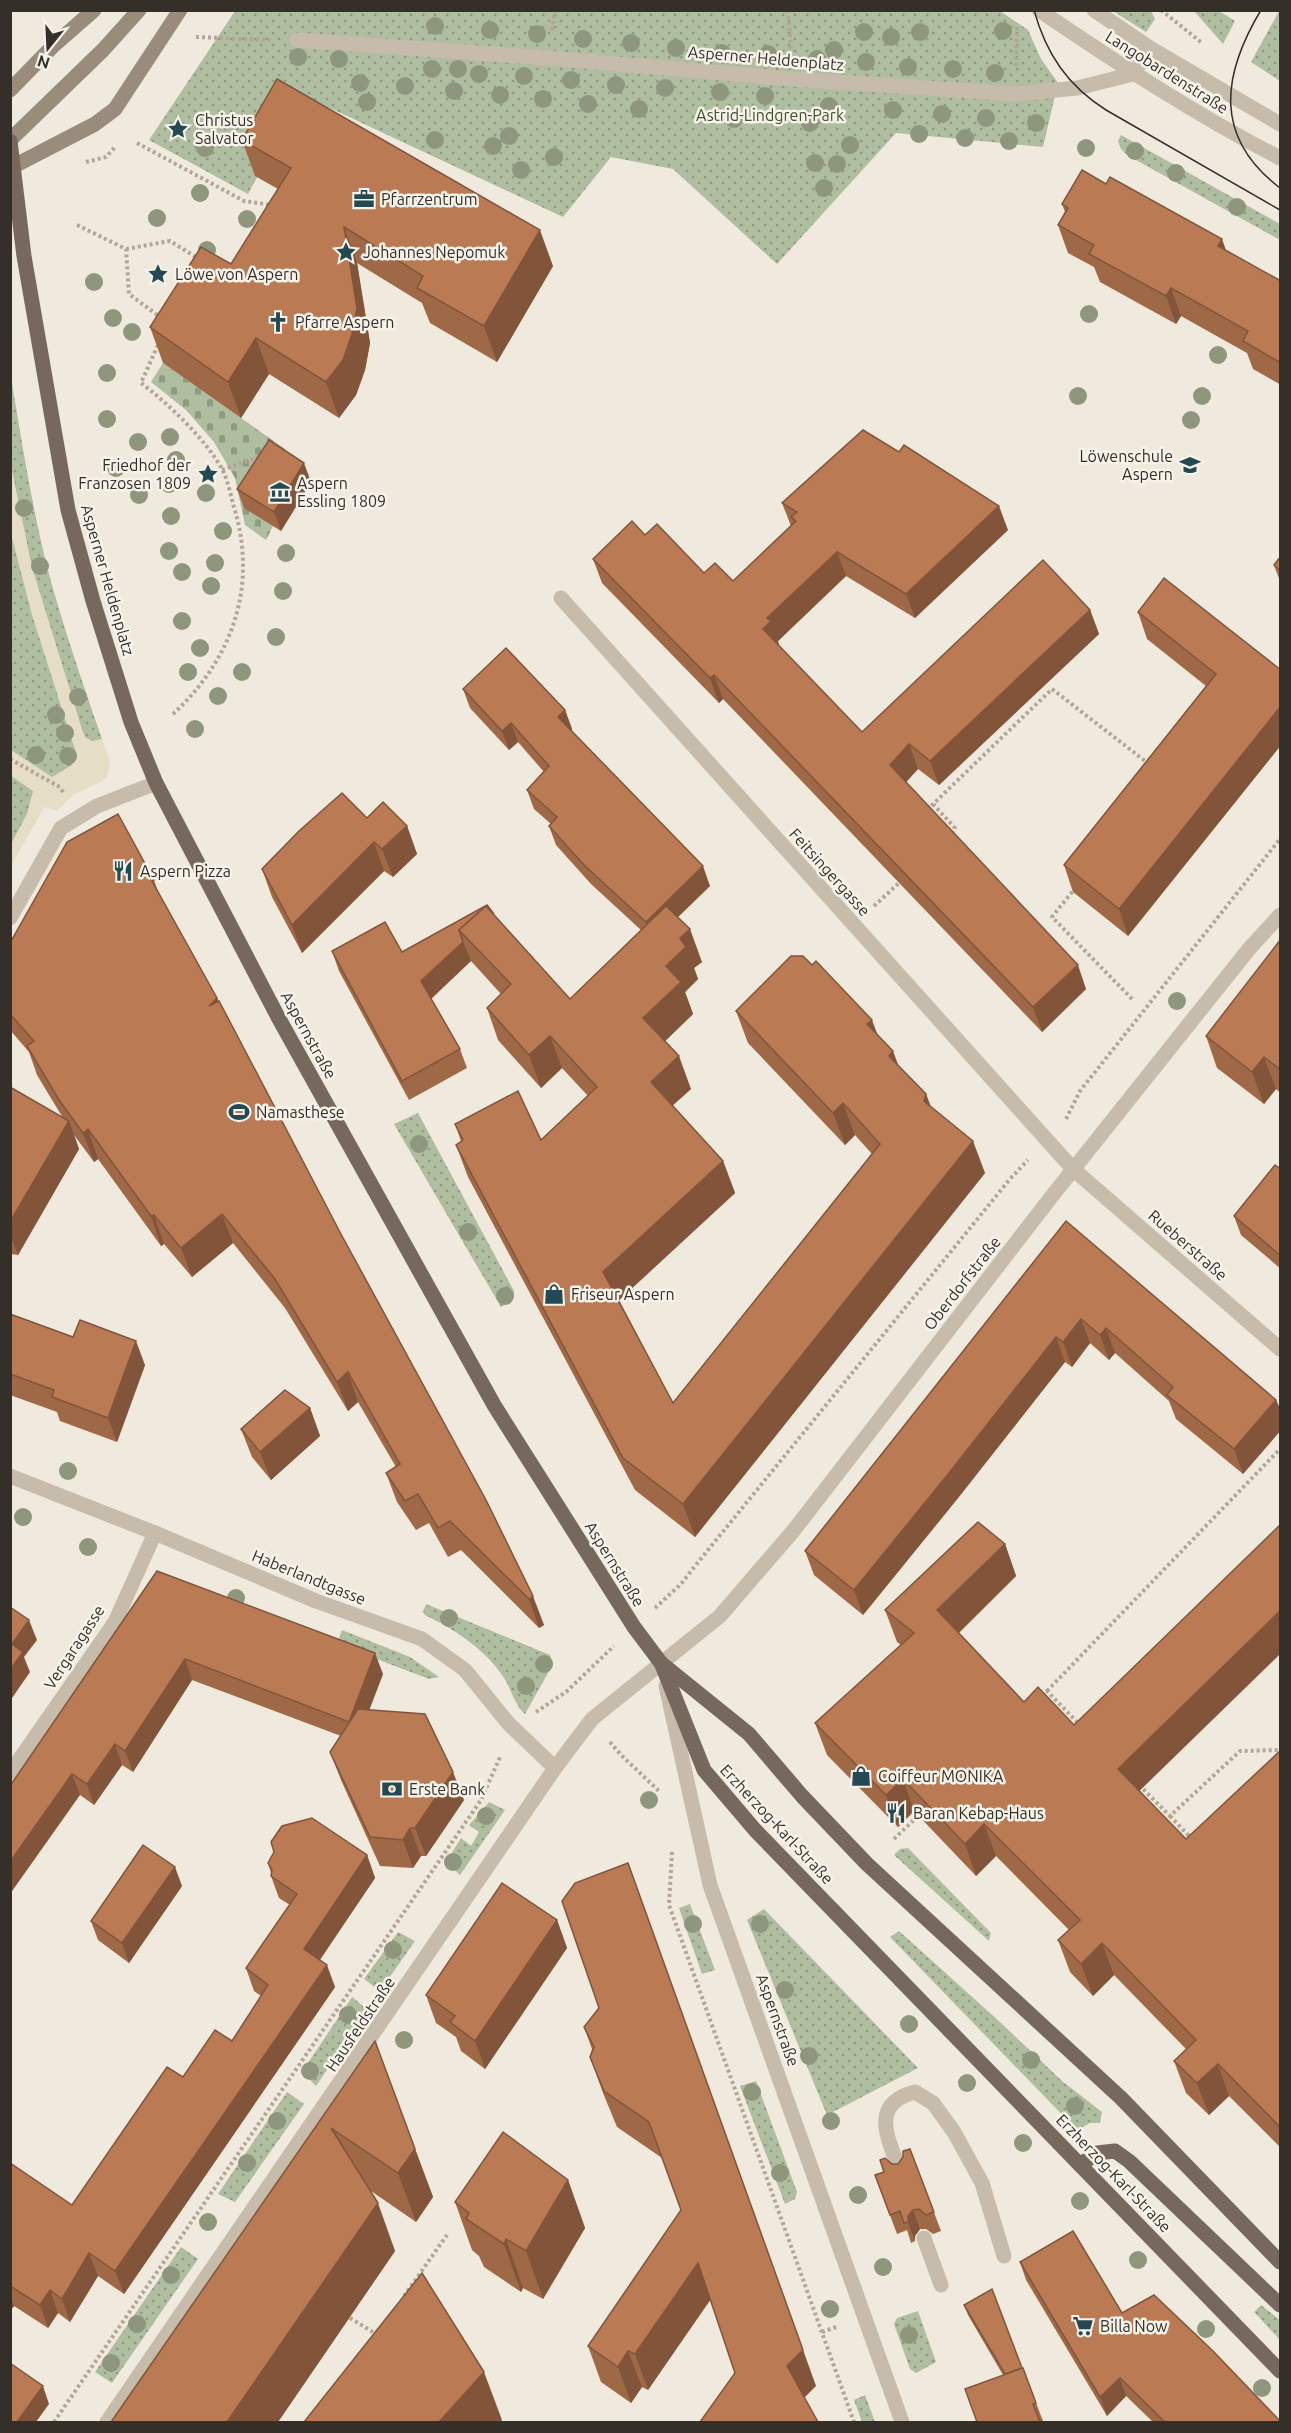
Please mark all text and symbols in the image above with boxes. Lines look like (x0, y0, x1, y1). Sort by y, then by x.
north arrow (18, 18, 78, 78)
street label: Langobardenstraße (1102, 27, 1232, 117)
street label: Asperner Heldenplatz (687, 42, 845, 74)
text: N (35, 52, 52, 73)
park label: Astrid-Lindgren-Park (696, 106, 844, 124)
place label: Christus Salvator (195, 111, 254, 147)
place icon: Christus Salvator (166, 117, 190, 141)
office icon: Pfarrzentrum (352, 187, 376, 211)
place label: Pfarrzentrum (381, 190, 478, 208)
place icon: Johannes Nepomuk (334, 240, 358, 264)
place label: Johannes Nepomuk (363, 243, 505, 261)
place icon: Löwe von Aspern (146, 262, 170, 286)
place label: Löwe von Aspern (175, 265, 298, 283)
church icon: Pfarre Aspern (266, 310, 290, 334)
place label: Pfarre Aspern (295, 313, 394, 331)
place label: Löwenschule Aspern (1079, 447, 1173, 483)
school or university icon: Löwenschule Aspern (1178, 453, 1202, 477)
place label: Friedhof der Franzosen 1809 (78, 456, 191, 492)
place icon: Friedhof der Franzosen 1809 (196, 462, 220, 486)
place label: Aspern Essling 1809 (297, 474, 386, 510)
museum icon: Aspern Essling 1809 (268, 480, 292, 504)
street label: Asperner Heldenplatz (78, 502, 138, 658)
street label: Feitsingergasse (786, 825, 874, 919)
restaurant icon: Aspern Pizza (111, 859, 135, 883)
place label: Aspern Pizza (140, 862, 231, 880)
street label: Aspernstraße (278, 988, 340, 1082)
sports icon: Namasthese (227, 1100, 251, 1124)
place label: Namasthese (256, 1103, 345, 1121)
street label: Rueberstraße (1145, 1206, 1231, 1284)
street label: Oberdorfstraße (920, 1233, 1004, 1333)
shop icon: Friseur Aspern (542, 1282, 566, 1306)
place label: Friseur Aspern (571, 1285, 675, 1303)
street label: Aspernstraße (582, 1518, 648, 1610)
street label: Haberlandtgasse (250, 1546, 368, 1608)
street label: Vergaragasse (40, 1602, 108, 1692)
street label: Erzherzog-Karl-Straße (717, 1760, 837, 1888)
shop icon: Coiffeur MONIKA (849, 1764, 873, 1788)
place label: Coiffeur MONIKA (878, 1767, 1004, 1785)
bank icon: Erste Bank (380, 1777, 404, 1801)
place label: Erste Bank (409, 1780, 485, 1798)
restaurant icon: Baran Kebap-Haus (884, 1801, 908, 1825)
place label: Baran Kebap-Haus (913, 1804, 1044, 1822)
street label: Aspernstraße (753, 1971, 803, 2069)
street label: Hausfeldstraße (322, 1973, 398, 2075)
street label: Erzherzog-Karl-Straße (1053, 2110, 1175, 2236)
supermarket icon: Billa Now (1071, 2314, 1095, 2338)
place label: Billa Now (1100, 2317, 1168, 2335)

